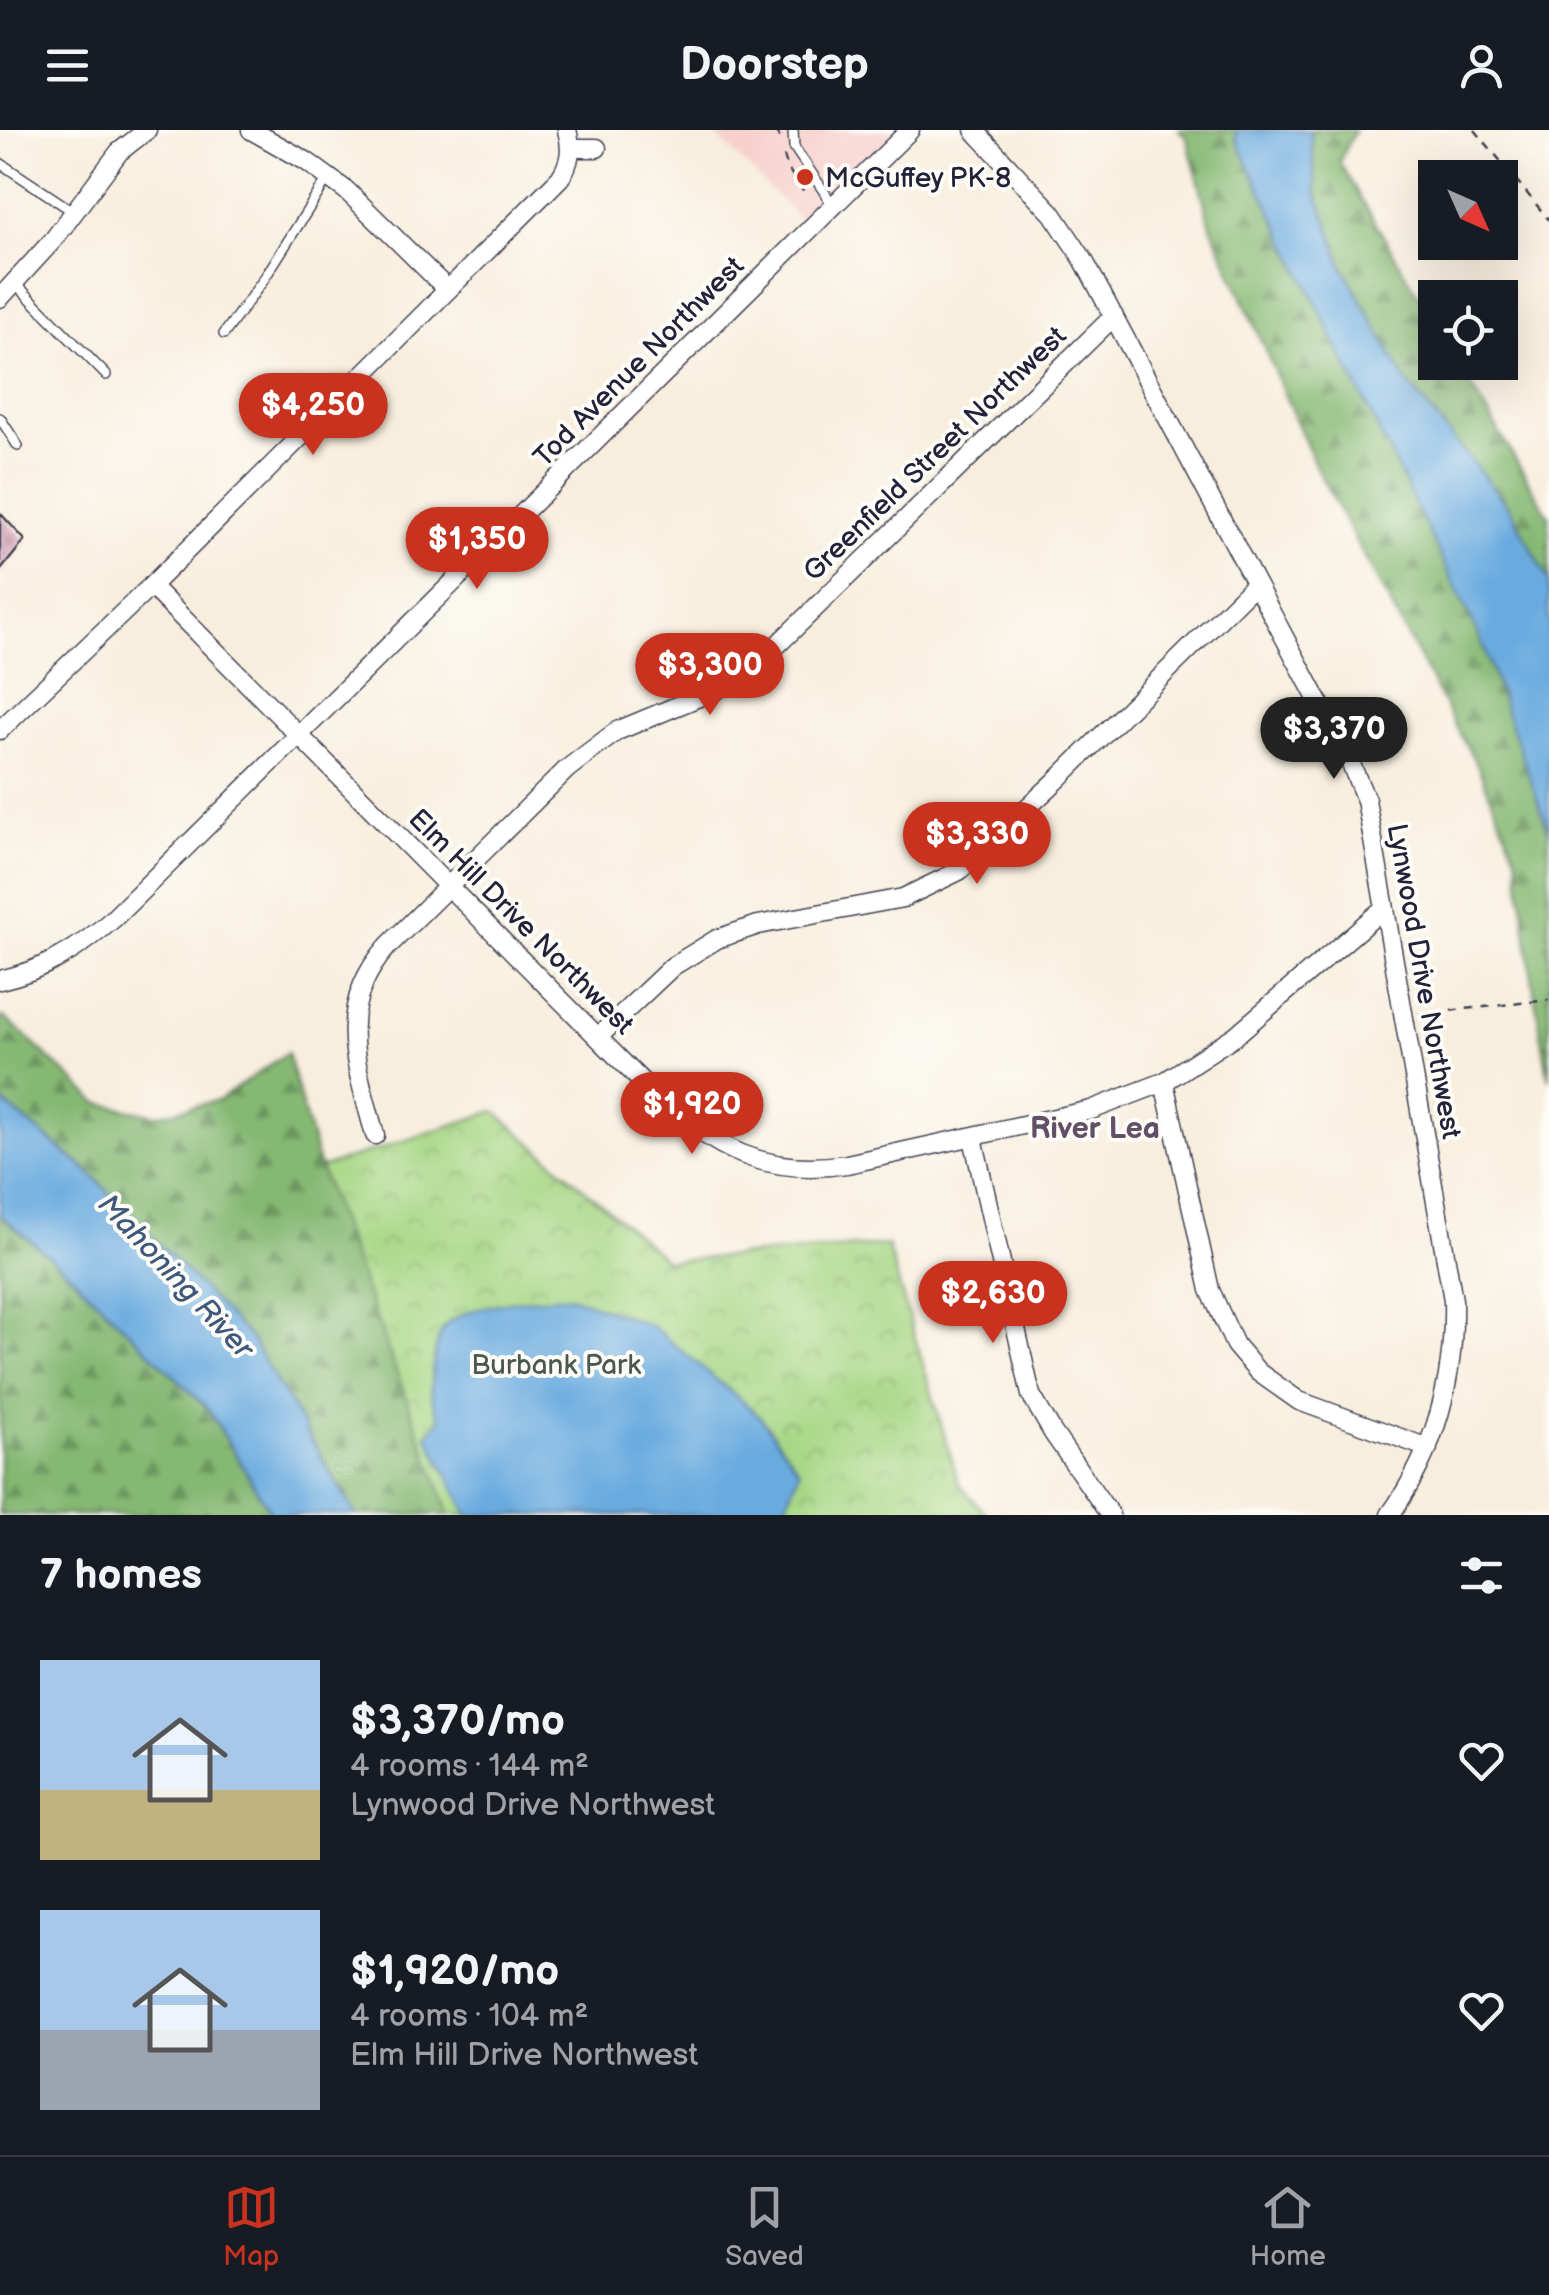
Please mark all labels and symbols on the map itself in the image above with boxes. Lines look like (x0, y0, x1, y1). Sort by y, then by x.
north arrow (1418, 160, 1518, 260)
place label: McGuffey PK-8 (825, 162, 1011, 195)
marker: McGuffey PK-8 (794, 166, 816, 188)
street label: Tod Avenue Northwest (527, 250, 751, 474)
street label: Greenfield Street Northwest (797, 320, 1073, 588)
pin: $4,250 (232, 373, 394, 458)
pin: $1,350 (396, 507, 558, 592)
pin: $3,300 (629, 633, 791, 718)
pin: $3,370 (1253, 697, 1415, 782)
pin: $3,330 (896, 802, 1058, 887)
street label: Elm Hill Drive Northwest (402, 803, 641, 1042)
street label: Lynwood Drive Northwest (1380, 821, 1468, 1142)
pin: $1,920 (611, 1072, 773, 1157)
district label: River Lea (1030, 1111, 1160, 1147)
water label: Mahoning River (90, 1187, 262, 1368)
pin: $2,630 (912, 1261, 1074, 1346)
park label: Burbank Park (471, 1349, 641, 1382)

